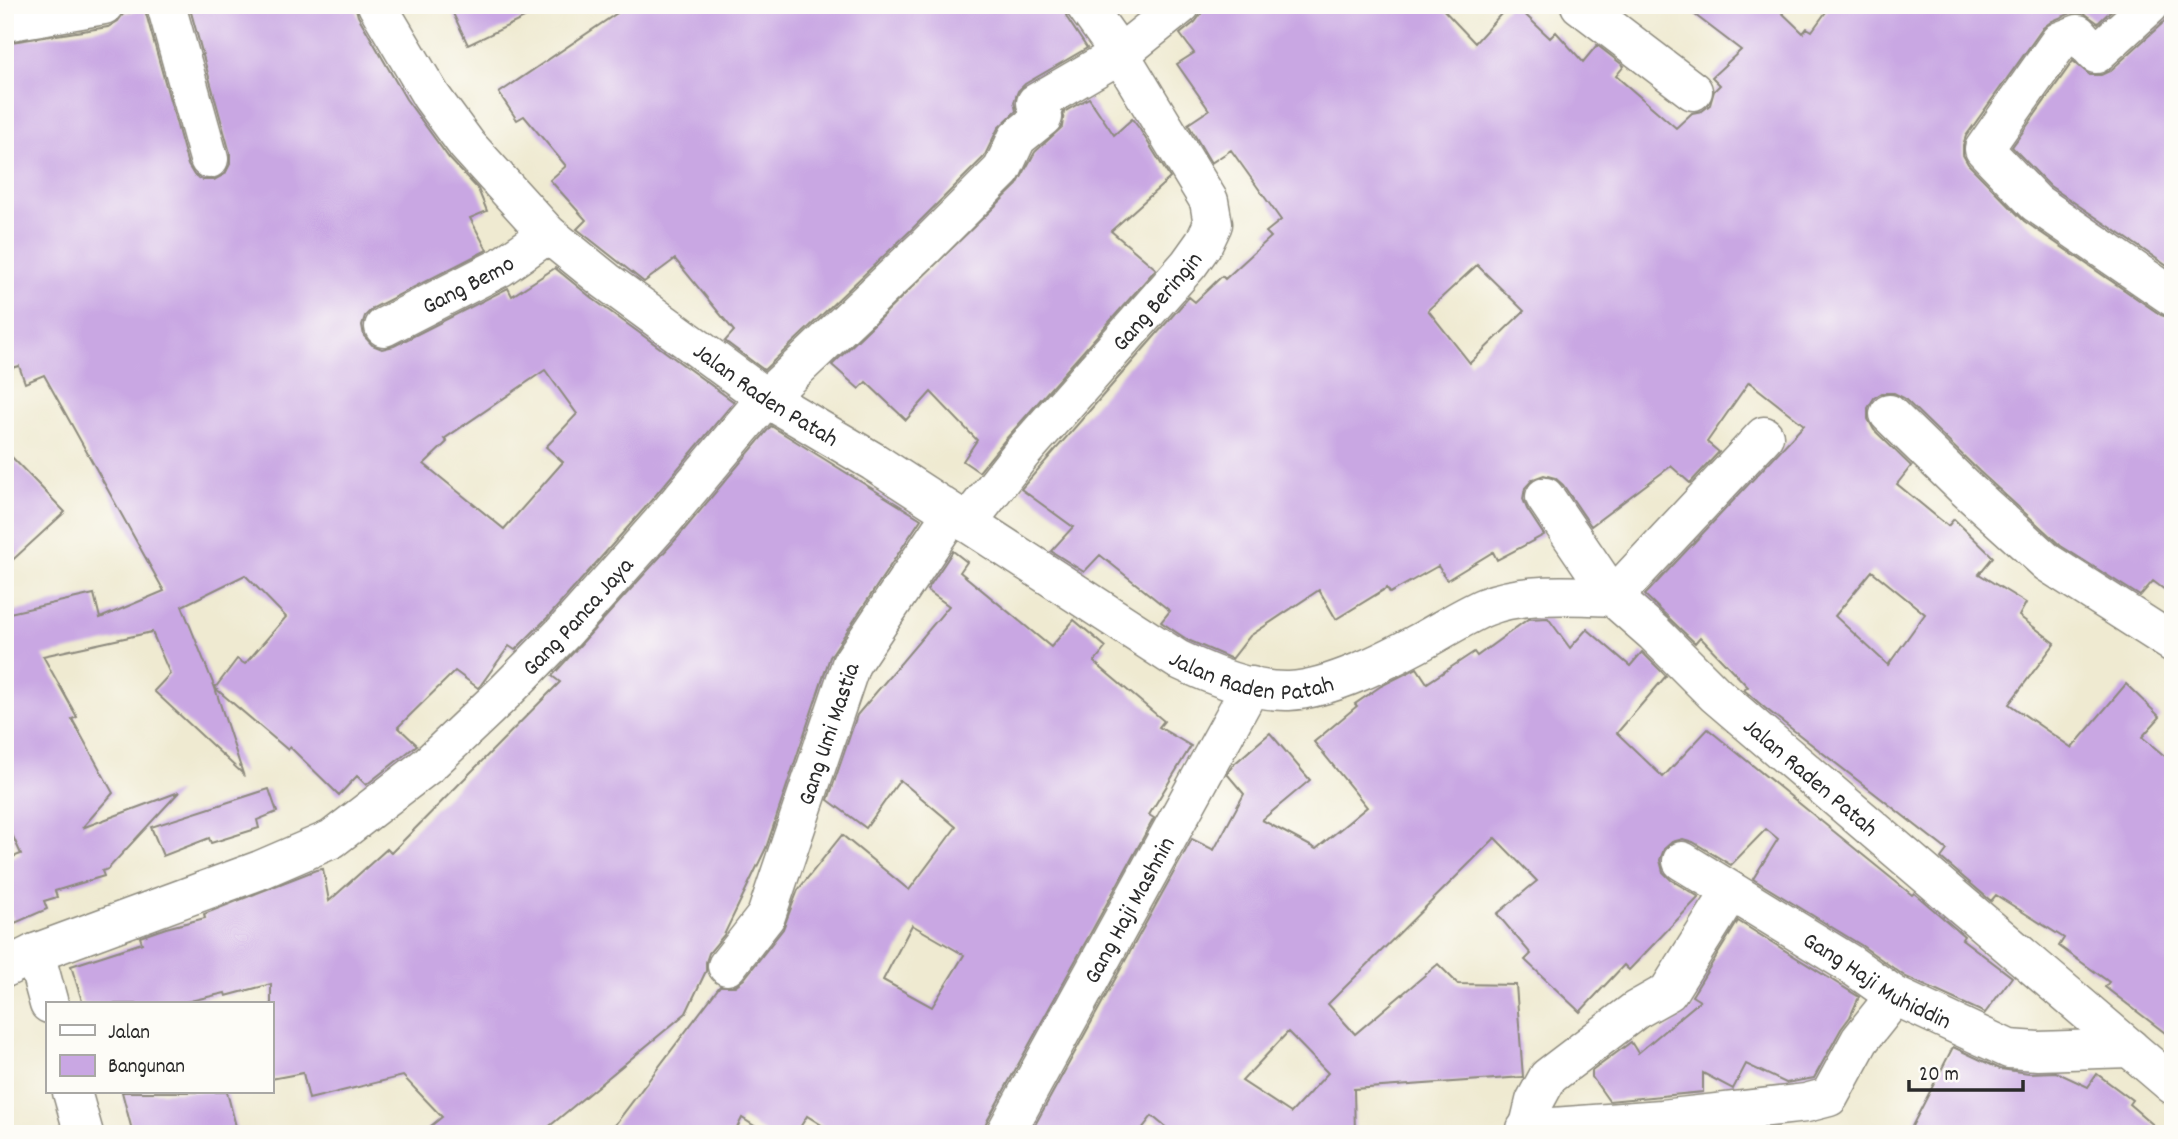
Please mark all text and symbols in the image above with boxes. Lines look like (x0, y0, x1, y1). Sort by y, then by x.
street label: Gang Beringin (1105, 246, 1212, 360)
street label: Gang Bemo (417, 248, 523, 325)
street label: Jalan Raden Patah (685, 336, 844, 457)
street label: Gang Panca Jaya (516, 550, 644, 685)
street label: Jalan Raden Patah (1161, 644, 1339, 711)
street label: Gang Umi Mastia (791, 658, 870, 810)
street label: Jalan Raden Patah (1734, 711, 1884, 846)
street label: Gang Haji Mashnin (1077, 831, 1185, 991)
street label: Gang Haji Muhiddin (1795, 925, 1956, 1040)
legend (46, 1002, 273, 1094)
text: Jalan (108, 1019, 150, 1049)
scale bar (1909, 1048, 2022, 1092)
text: Bangunan (108, 1053, 185, 1083)
text: 20 m (1919, 1061, 1959, 1091)

